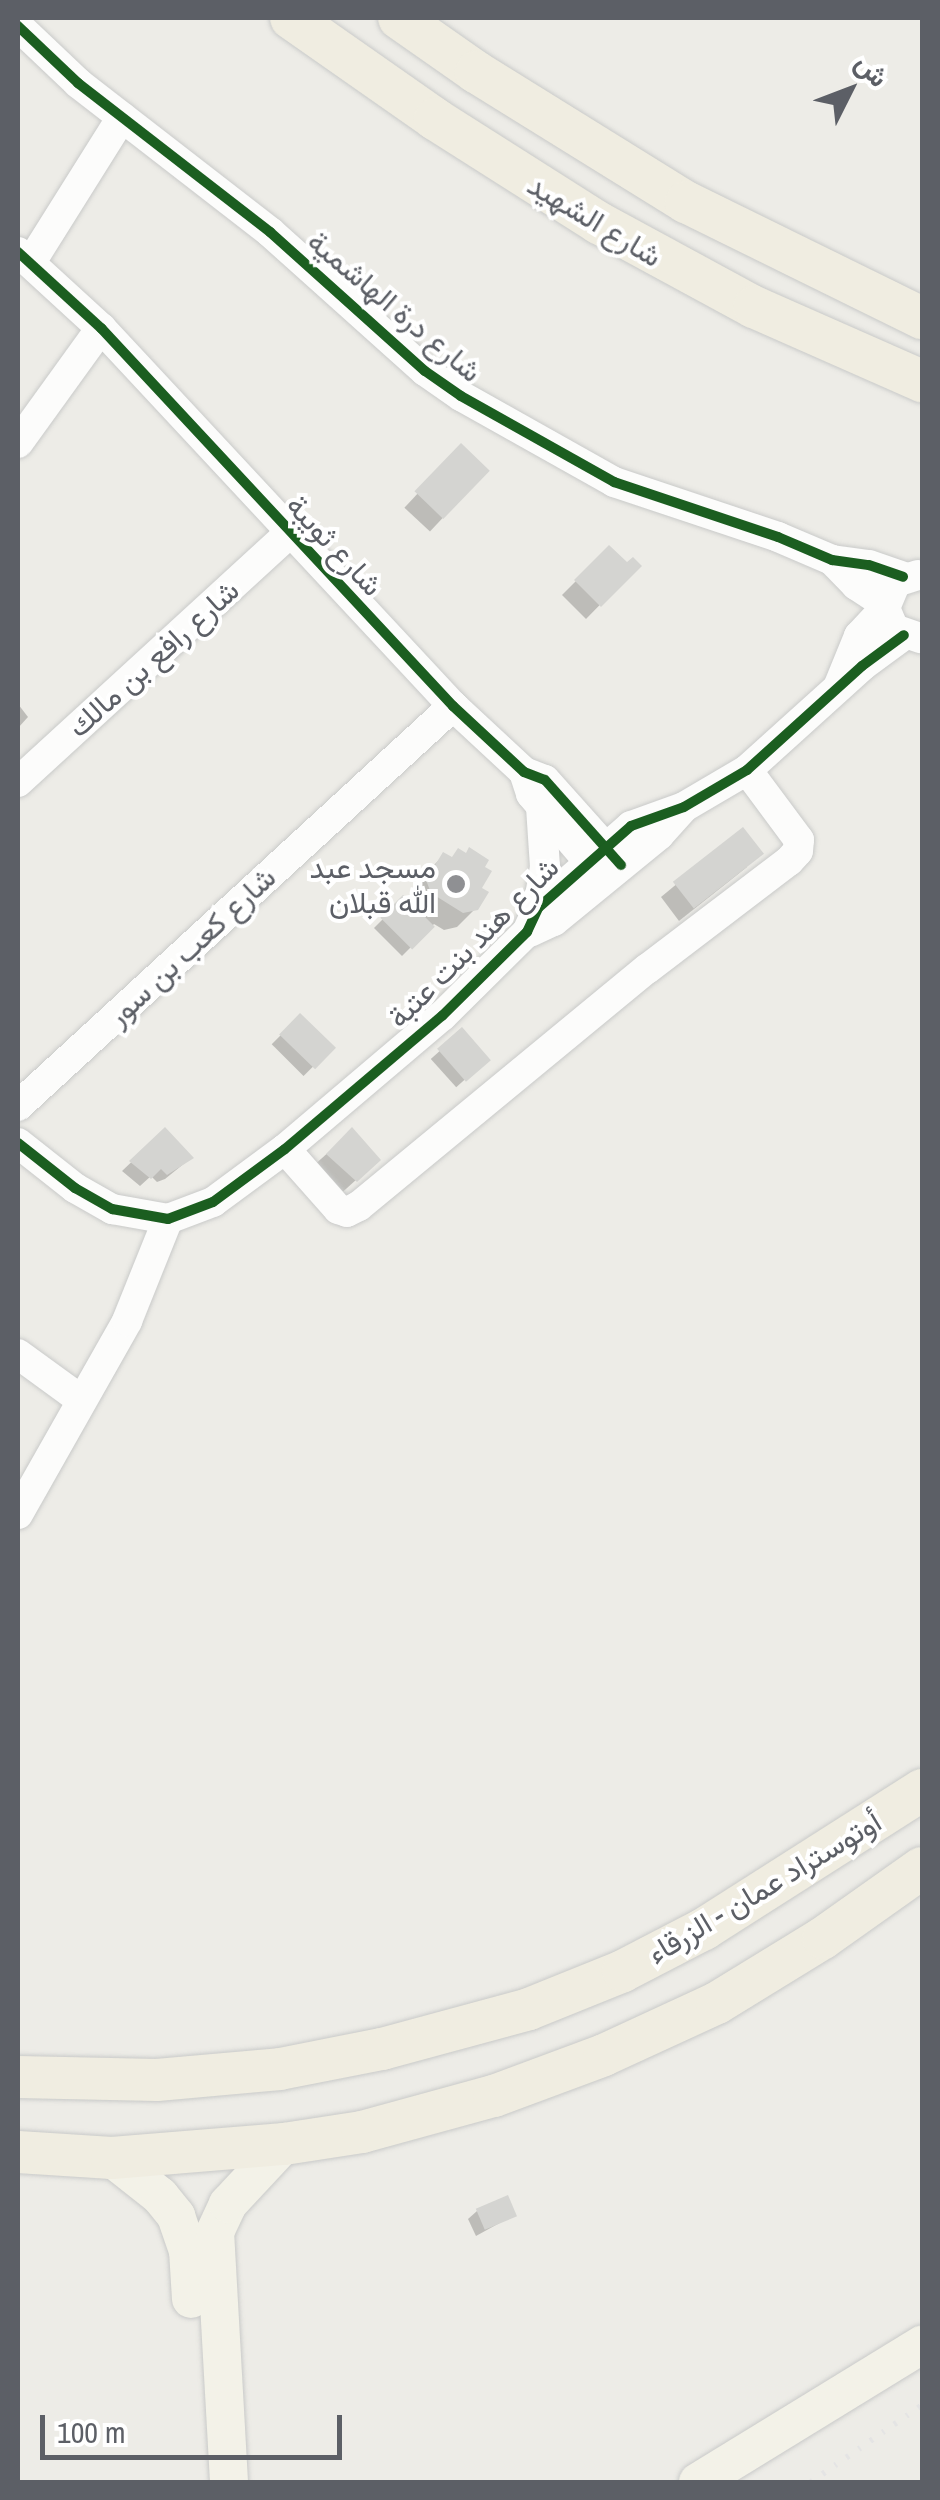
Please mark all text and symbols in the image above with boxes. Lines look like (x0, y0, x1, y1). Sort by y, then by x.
north arrow (800, 40, 900, 140)
text: ش (847, 45, 898, 95)
street label: شارع الشهيد (521, 166, 669, 274)
street label: شارع درة الهاشمية (301, 223, 489, 389)
street label: شارع ثويبة (279, 487, 391, 603)
street label: شارع رافع بن مالك (60, 572, 246, 744)
place label: مسجد عبد الله قبلان (309, 849, 436, 920)
street label: شارع هند بنت عتبة (380, 849, 566, 1035)
street label: شارع كعب بن سور (99, 859, 283, 1033)
marker: مسجد عبد الله قبلان (445, 873, 467, 895)
street label: أوتوستراد عمان - الزرقاء (641, 1803, 887, 1971)
scale bar (45, 2395, 348, 2457)
text: 100 m (57, 2412, 125, 2452)

